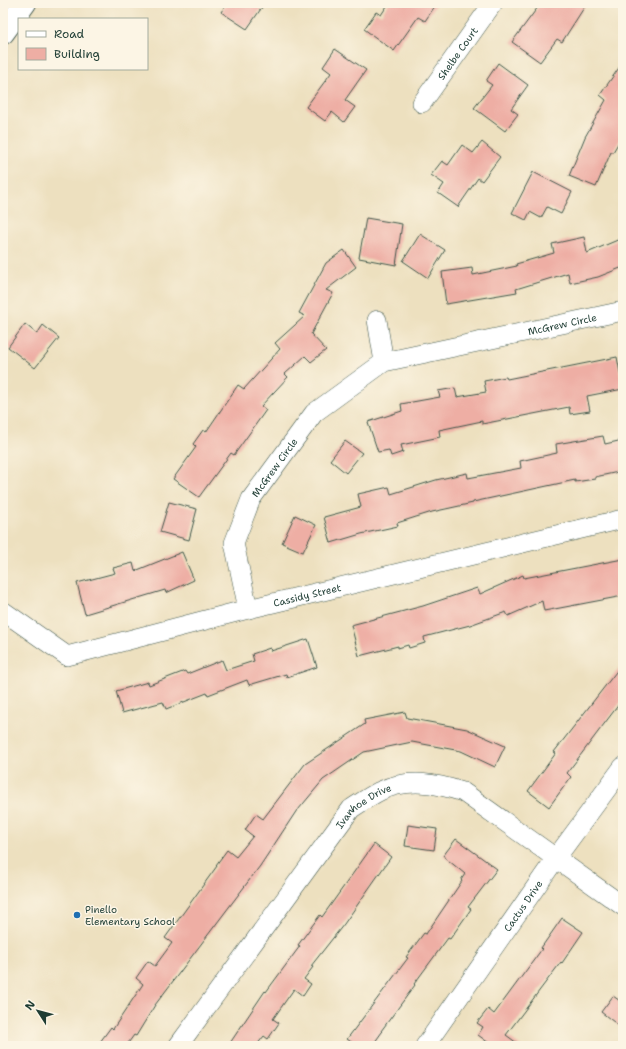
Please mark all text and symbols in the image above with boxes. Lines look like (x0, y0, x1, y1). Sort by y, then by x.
legend (18, 18, 148, 70)
street label: Shelbe Court (434, 24, 481, 82)
text: Road (54, 26, 85, 42)
text: Building (54, 46, 100, 62)
street label: McGrew Circle (526, 310, 598, 338)
street label: McGrew Circle (248, 435, 300, 499)
street label: Cassidy Street (272, 580, 342, 609)
street label: Ivanhoe Drive (332, 781, 393, 831)
street label: Cactus Drive (500, 877, 545, 934)
place label: Pinello Elementary School (85, 903, 175, 928)
marker: Pinello Elementary School (72, 910, 82, 920)
north arrow (18, 991, 58, 1031)
text: N (22, 997, 39, 1013)

